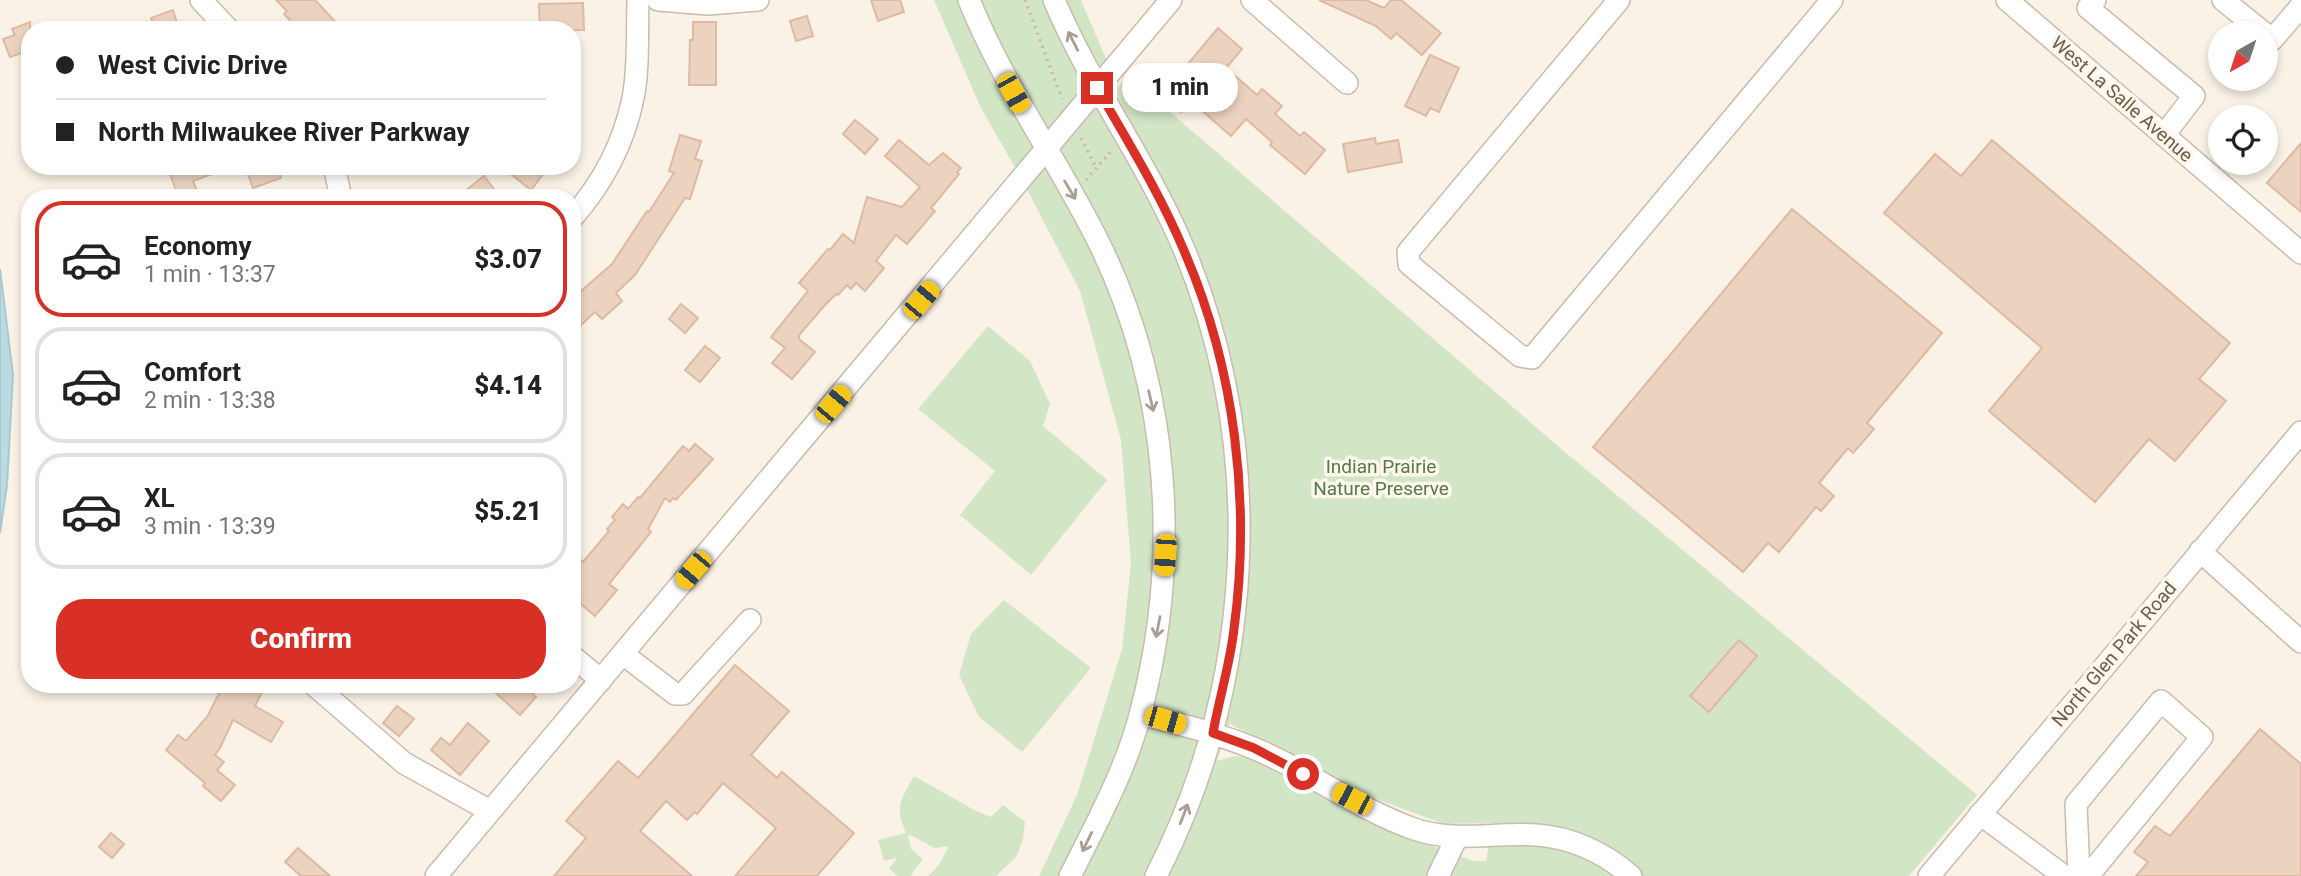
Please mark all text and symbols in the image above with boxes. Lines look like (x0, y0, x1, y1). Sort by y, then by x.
north arrow (2208, 21, 2278, 91)
map controls (2208, 21, 2278, 175)
one-way arrow (1066, 31, 1079, 52)
street label: West La Salle Avenue (2046, 31, 2198, 167)
text: West Civic Drive (98, 50, 287, 80)
callout: 1 min (1122, 64, 1237, 112)
car (994, 70, 1033, 116)
route end (1081, 72, 1113, 104)
text: 1 min (1151, 74, 1209, 101)
button: locate (2208, 105, 2278, 175)
text: North Milwaukee River Parkway (98, 117, 470, 147)
one-way arrow (1063, 179, 1077, 199)
icon: car (60, 228, 123, 291)
text: Economy (144, 231, 251, 261)
text: $3.07 (474, 244, 542, 274)
text: 1 min · 13:37 (144, 261, 276, 288)
car (900, 277, 943, 323)
icon: car (60, 354, 123, 417)
text: Comfort (144, 357, 241, 387)
text: $4.14 (474, 370, 542, 400)
car (812, 381, 855, 427)
text: 2 min · 13:38 (144, 387, 276, 414)
one-way arrow (1145, 389, 1159, 412)
park label: Indian Prairie Nature Preserve (1313, 455, 1449, 500)
icon: car (60, 480, 123, 543)
text: XL (144, 483, 175, 513)
text: $5.21 (474, 496, 542, 526)
text: 3 min · 13:39 (144, 513, 276, 540)
car (1154, 533, 1177, 577)
car (672, 547, 715, 593)
street label: North Glen Park Road (2047, 577, 2181, 731)
button: Confirm (56, 599, 546, 679)
one-way arrow (1150, 615, 1164, 638)
car (1142, 704, 1189, 736)
route start (1287, 758, 1319, 790)
car (1329, 780, 1376, 818)
one-way arrow (1178, 803, 1191, 825)
one-way arrow (1080, 831, 1093, 852)

